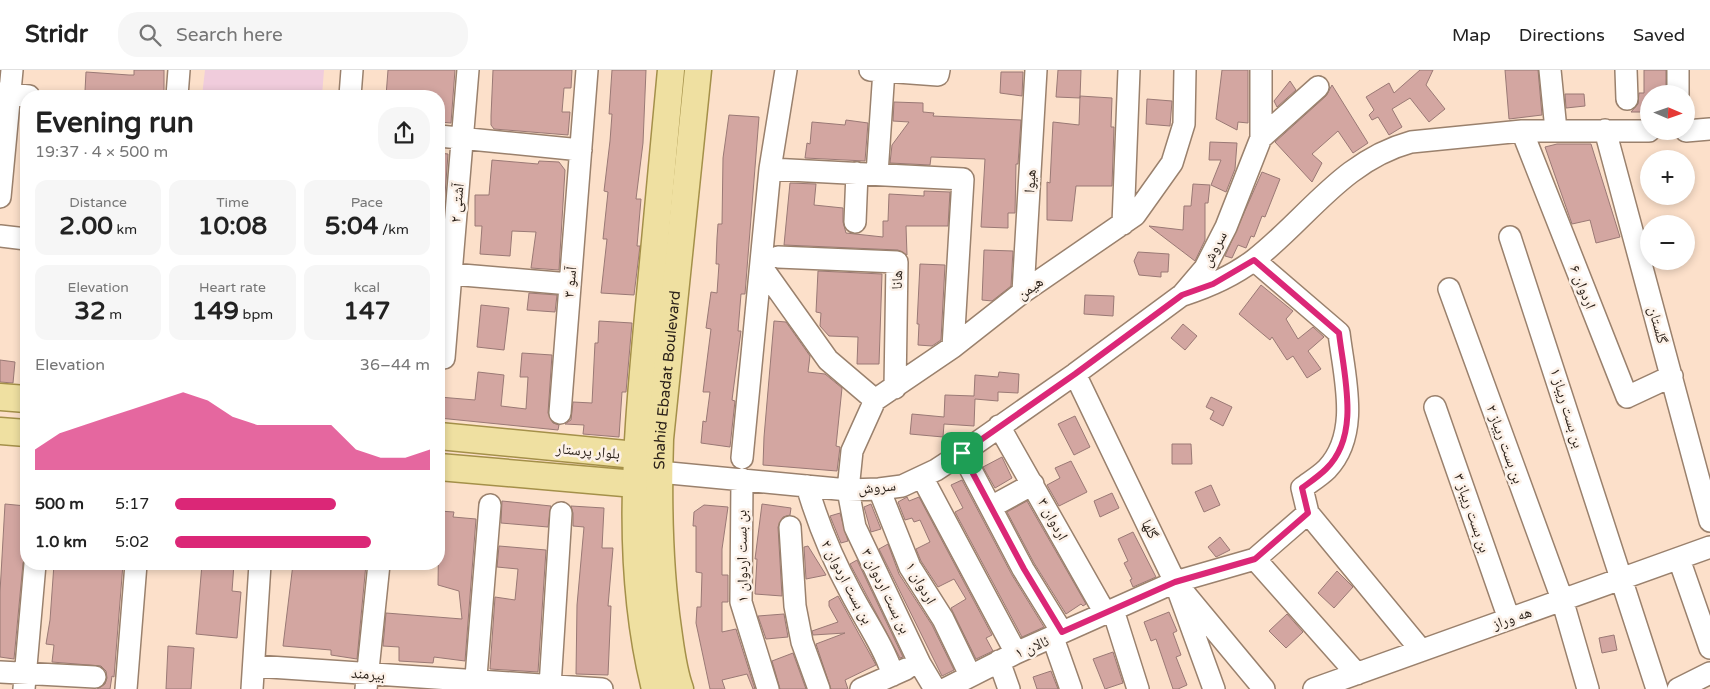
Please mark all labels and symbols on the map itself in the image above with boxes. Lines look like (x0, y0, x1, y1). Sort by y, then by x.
north arrow (1640, 85, 1695, 140)
street label: هیوا (1020, 169, 1040, 193)
street label: آشتی ۲ (446, 181, 469, 224)
street label: سروش (1197, 228, 1232, 271)
street label: اردوان ۶ (1565, 262, 1600, 312)
street label: آسو ۳ (560, 265, 580, 298)
street label: هانا (888, 270, 906, 290)
street label: هیمن (1013, 272, 1047, 304)
street label: Shahid Ebadat Boulevard (650, 290, 684, 470)
street label: گلستان (1643, 304, 1672, 346)
street label: بن بست ریباز ۱ (1545, 366, 1588, 450)
street label: بن بست ریباز ۲ (1481, 402, 1528, 486)
pin (941, 432, 983, 474)
street label: بلوار پرستار (554, 439, 621, 463)
street label: بن بست ریباز ۳ (1449, 471, 1494, 555)
street label: سروش (857, 476, 897, 499)
street label: اردوان ۳ (1033, 495, 1072, 544)
street label: بن بست اردوان ۱ (732, 510, 753, 602)
street label: گلها (1138, 516, 1162, 542)
street label: بن بست اردوان ۲ (816, 537, 877, 628)
street label: بن بست اردوان ۳ (857, 545, 914, 637)
street label: اردوان ۱ (901, 559, 940, 608)
street label: هه وراز (1489, 603, 1534, 634)
street label: ئالان ۱ (1012, 632, 1052, 663)
street label: بیرمند (350, 664, 386, 684)

